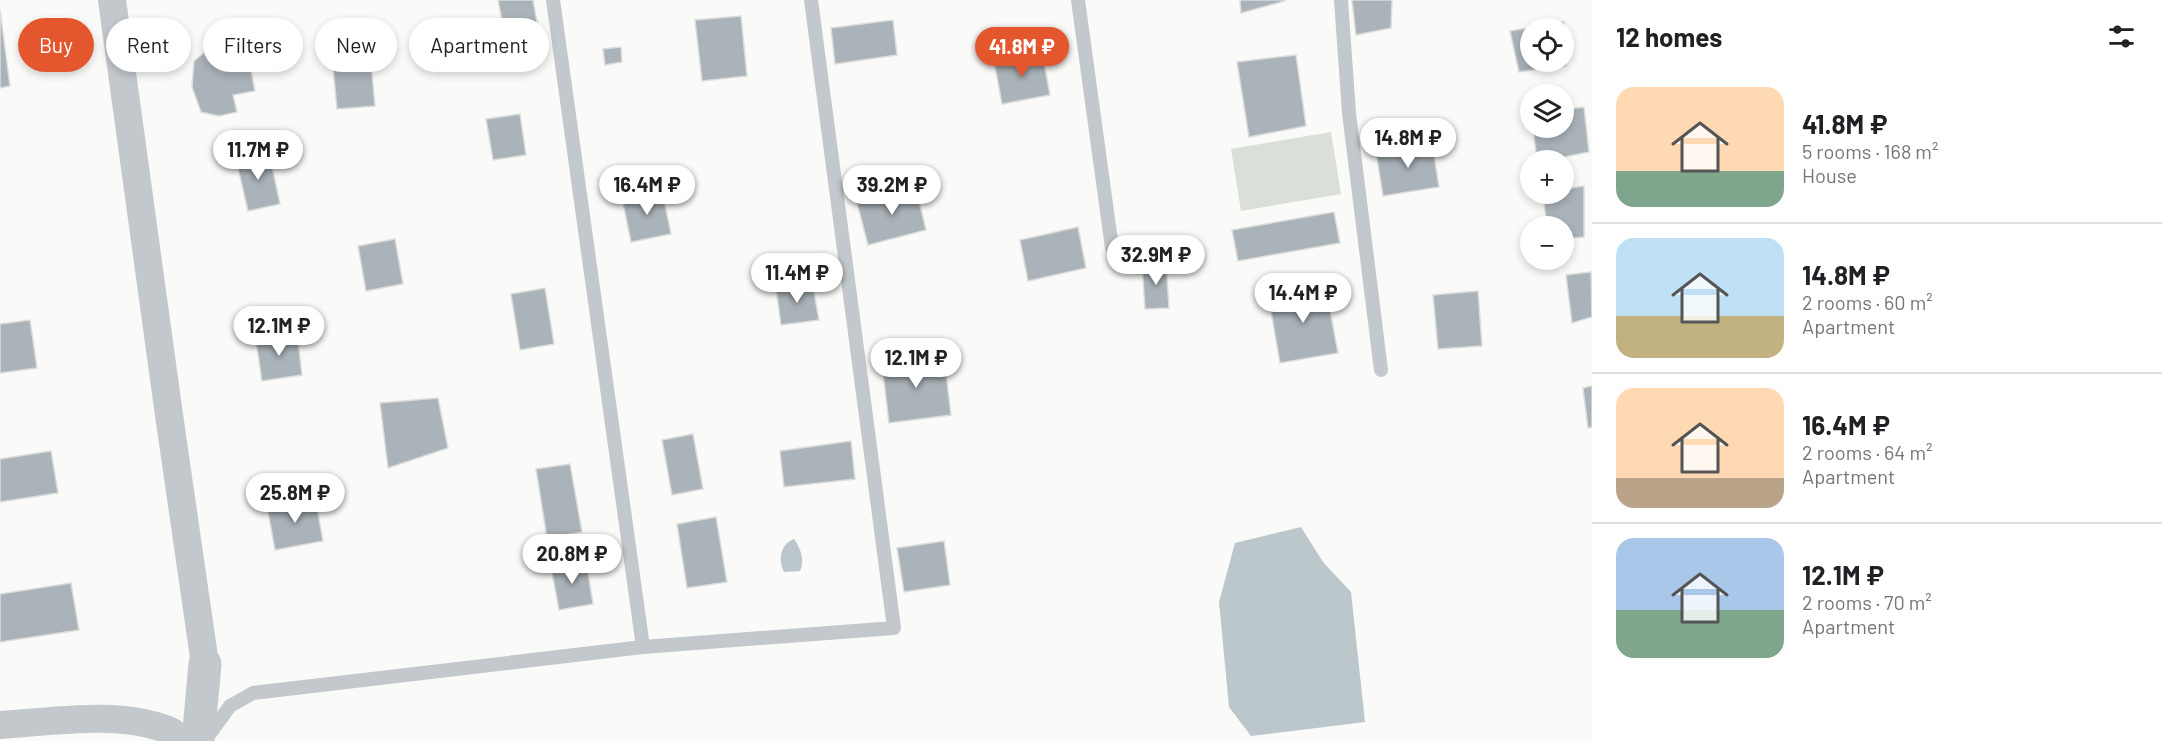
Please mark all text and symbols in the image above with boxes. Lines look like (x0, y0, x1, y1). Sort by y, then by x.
chip: Buy (18, 18, 94, 72)
chip: Rent (106, 18, 191, 72)
chip: Filters (203, 18, 303, 72)
chip: New (315, 18, 397, 72)
chip: Apartment (409, 18, 549, 72)
map controls (1520, 18, 1574, 270)
button: locate (1520, 18, 1574, 72)
icon: filters (2105, 20, 2138, 53)
text: 12 homes (1616, 21, 1722, 52)
pin: 41.8M ₽ (967, 27, 1077, 78)
text: 41.8M ₽ (989, 34, 1055, 58)
button: layers (1520, 84, 1574, 138)
text: 41.8M ₽ (1802, 108, 1888, 139)
icon: home (1664, 111, 1736, 183)
pin: 14.8M ₽ (1353, 118, 1463, 169)
text: 14.8M ₽ (1374, 125, 1442, 149)
pin: 11.7M ₽ (203, 130, 313, 181)
text: 11.7M ₽ (227, 137, 289, 161)
text: 5 rooms · 168 m² (1802, 139, 1938, 163)
button: + (1520, 150, 1574, 204)
text: House (1802, 163, 1857, 187)
pin: 16.4M ₽ (592, 165, 702, 216)
pin: 39.2M ₽ (837, 165, 947, 216)
text: 16.4M ₽ (613, 172, 681, 196)
text: 39.2M ₽ (857, 172, 927, 196)
button: − (1520, 216, 1574, 270)
pin: 32.9M ₽ (1101, 235, 1211, 286)
text: 32.9M ₽ (1121, 242, 1191, 266)
pin: 11.4M ₽ (742, 253, 852, 304)
text: 14.8M ₽ (1802, 259, 1890, 290)
text: 11.4M ₽ (765, 260, 829, 284)
icon: home (1664, 262, 1736, 334)
pin: 14.4M ₽ (1248, 273, 1358, 324)
text: 14.4M ₽ (1269, 280, 1338, 304)
text: 2 rooms · 60 m² (1802, 290, 1933, 314)
pin: 12.1M ₽ (224, 306, 334, 357)
text: 12.1M ₽ (247, 313, 311, 337)
text: Apartment (1802, 314, 1895, 338)
pin: 12.1M ₽ (861, 338, 971, 389)
text: 12.1M ₽ (884, 345, 948, 369)
text: 16.4M ₽ (1802, 409, 1890, 440)
icon: home (1664, 412, 1736, 484)
text: 2 rooms · 64 m² (1802, 440, 1932, 464)
text: Apartment (1802, 464, 1895, 488)
pin: 25.8M ₽ (240, 473, 350, 524)
text: 25.8M ₽ (260, 480, 330, 504)
pin: 20.8M ₽ (517, 534, 627, 585)
text: 20.8M ₽ (536, 541, 608, 565)
text: 12.1M ₽ (1802, 559, 1884, 590)
icon: home (1664, 562, 1736, 634)
text: 2 rooms · 70 m² (1802, 590, 1932, 614)
text: Apartment (1802, 614, 1895, 638)

